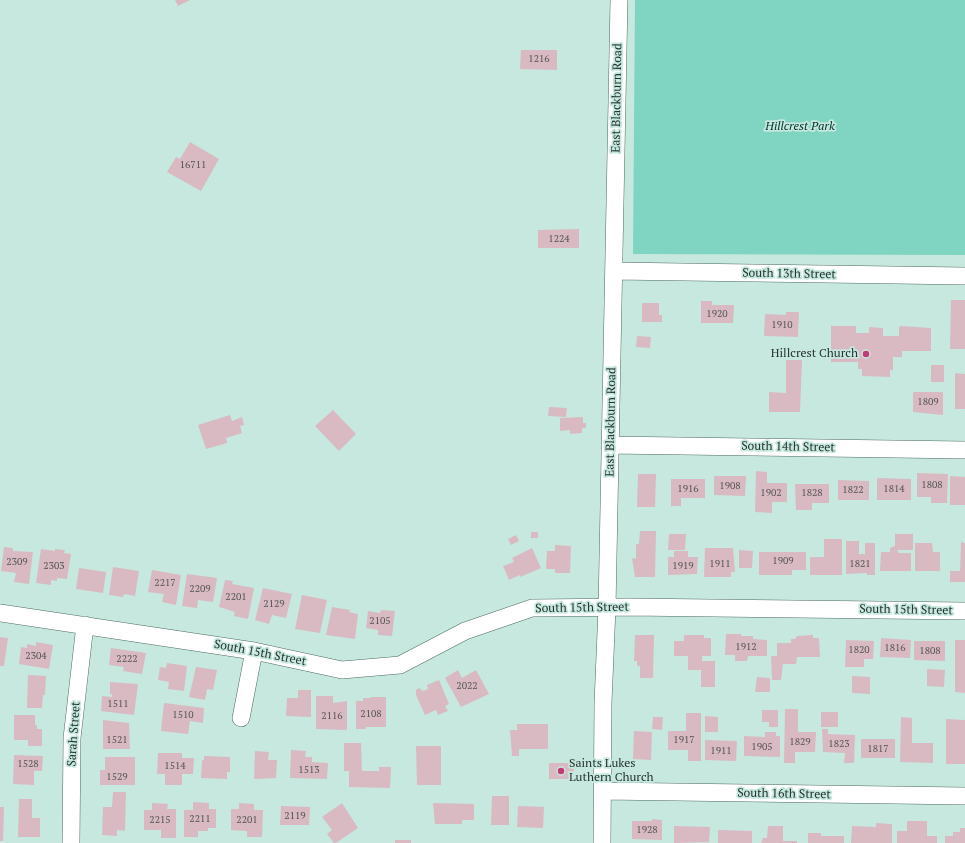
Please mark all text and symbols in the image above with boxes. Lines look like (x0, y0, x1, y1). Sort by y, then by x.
street label: East Blackburn Road (609, 43, 625, 153)
house number: 1216 (528, 53, 550, 65)
park label: Hillcrest Park (765, 120, 835, 134)
house number: 16711 (180, 159, 206, 171)
house number: 1224 (548, 233, 570, 245)
street label: South 13th Street (742, 266, 836, 282)
house number: 1920 (706, 308, 728, 320)
house number: 1910 (771, 319, 793, 331)
place label: Hillcrest Church (771, 347, 858, 361)
marker: Hillcrest Church (861, 349, 871, 359)
street label: East Blackburn Road (603, 367, 619, 477)
house number: 1809 (917, 396, 939, 408)
street label: South 14th Street (741, 439, 835, 455)
house number: 1808 (921, 479, 943, 491)
house number: 1908 (719, 480, 741, 492)
house number: 1916 (677, 483, 699, 495)
house number: 1814 (883, 483, 905, 495)
house number: 1822 (842, 484, 864, 496)
house number: 1902 (760, 487, 782, 499)
house number: 1828 (801, 487, 823, 499)
house number: 1909 (772, 555, 794, 567)
house number: 2309 (6, 556, 28, 568)
house number: 1911 (709, 558, 731, 570)
house number: 1821 (849, 558, 871, 570)
house number: 2303 (43, 560, 65, 572)
house number: 1919 (672, 560, 694, 572)
house number: 2217 (154, 577, 176, 589)
house number: 2209 (189, 583, 211, 595)
house number: 2201 (225, 591, 247, 603)
house number: 2129 (263, 598, 285, 610)
street label: South 15th Street (535, 600, 629, 616)
street label: South 15th Street (859, 602, 953, 618)
house number: 2105 (369, 615, 391, 627)
street label: South 15th Street (213, 637, 307, 669)
house number: 1912 (735, 641, 757, 653)
house number: 1816 (884, 642, 906, 654)
house number: 1820 (848, 644, 870, 656)
house number: 1808 (919, 645, 941, 657)
house number: 2304 (25, 650, 47, 662)
house number: 2222 (116, 653, 138, 665)
house number: 2022 (456, 680, 478, 692)
house number: 1511 (107, 698, 129, 710)
street label: Sarah Street (65, 701, 83, 767)
house number: 2108 (360, 708, 382, 720)
house number: 1510 (172, 709, 194, 721)
house number: 2116 (321, 710, 343, 722)
house number: 1521 (106, 734, 128, 746)
house number: 1917 (673, 734, 695, 746)
house number: 1829 (789, 736, 811, 748)
house number: 1823 (828, 738, 850, 750)
house number: 1905 (751, 741, 773, 753)
house number: 1817 (867, 743, 889, 755)
house number: 1911 (710, 745, 732, 757)
place label: Saints Lukes Luthern Church (569, 757, 654, 785)
house number: 1528 (17, 758, 39, 770)
house number: 1514 (164, 760, 186, 772)
house number: 1513 (298, 764, 320, 776)
marker: Saints Lukes Luthern Church (556, 766, 566, 776)
house number: 1529 (106, 771, 128, 783)
street label: South 16th Street (737, 786, 831, 802)
house number: 2119 (284, 810, 306, 822)
house number: 2211 (189, 813, 211, 825)
house number: 2215 (149, 814, 171, 826)
house number: 2201 (236, 814, 258, 826)
house number: 1928 (636, 824, 658, 836)

